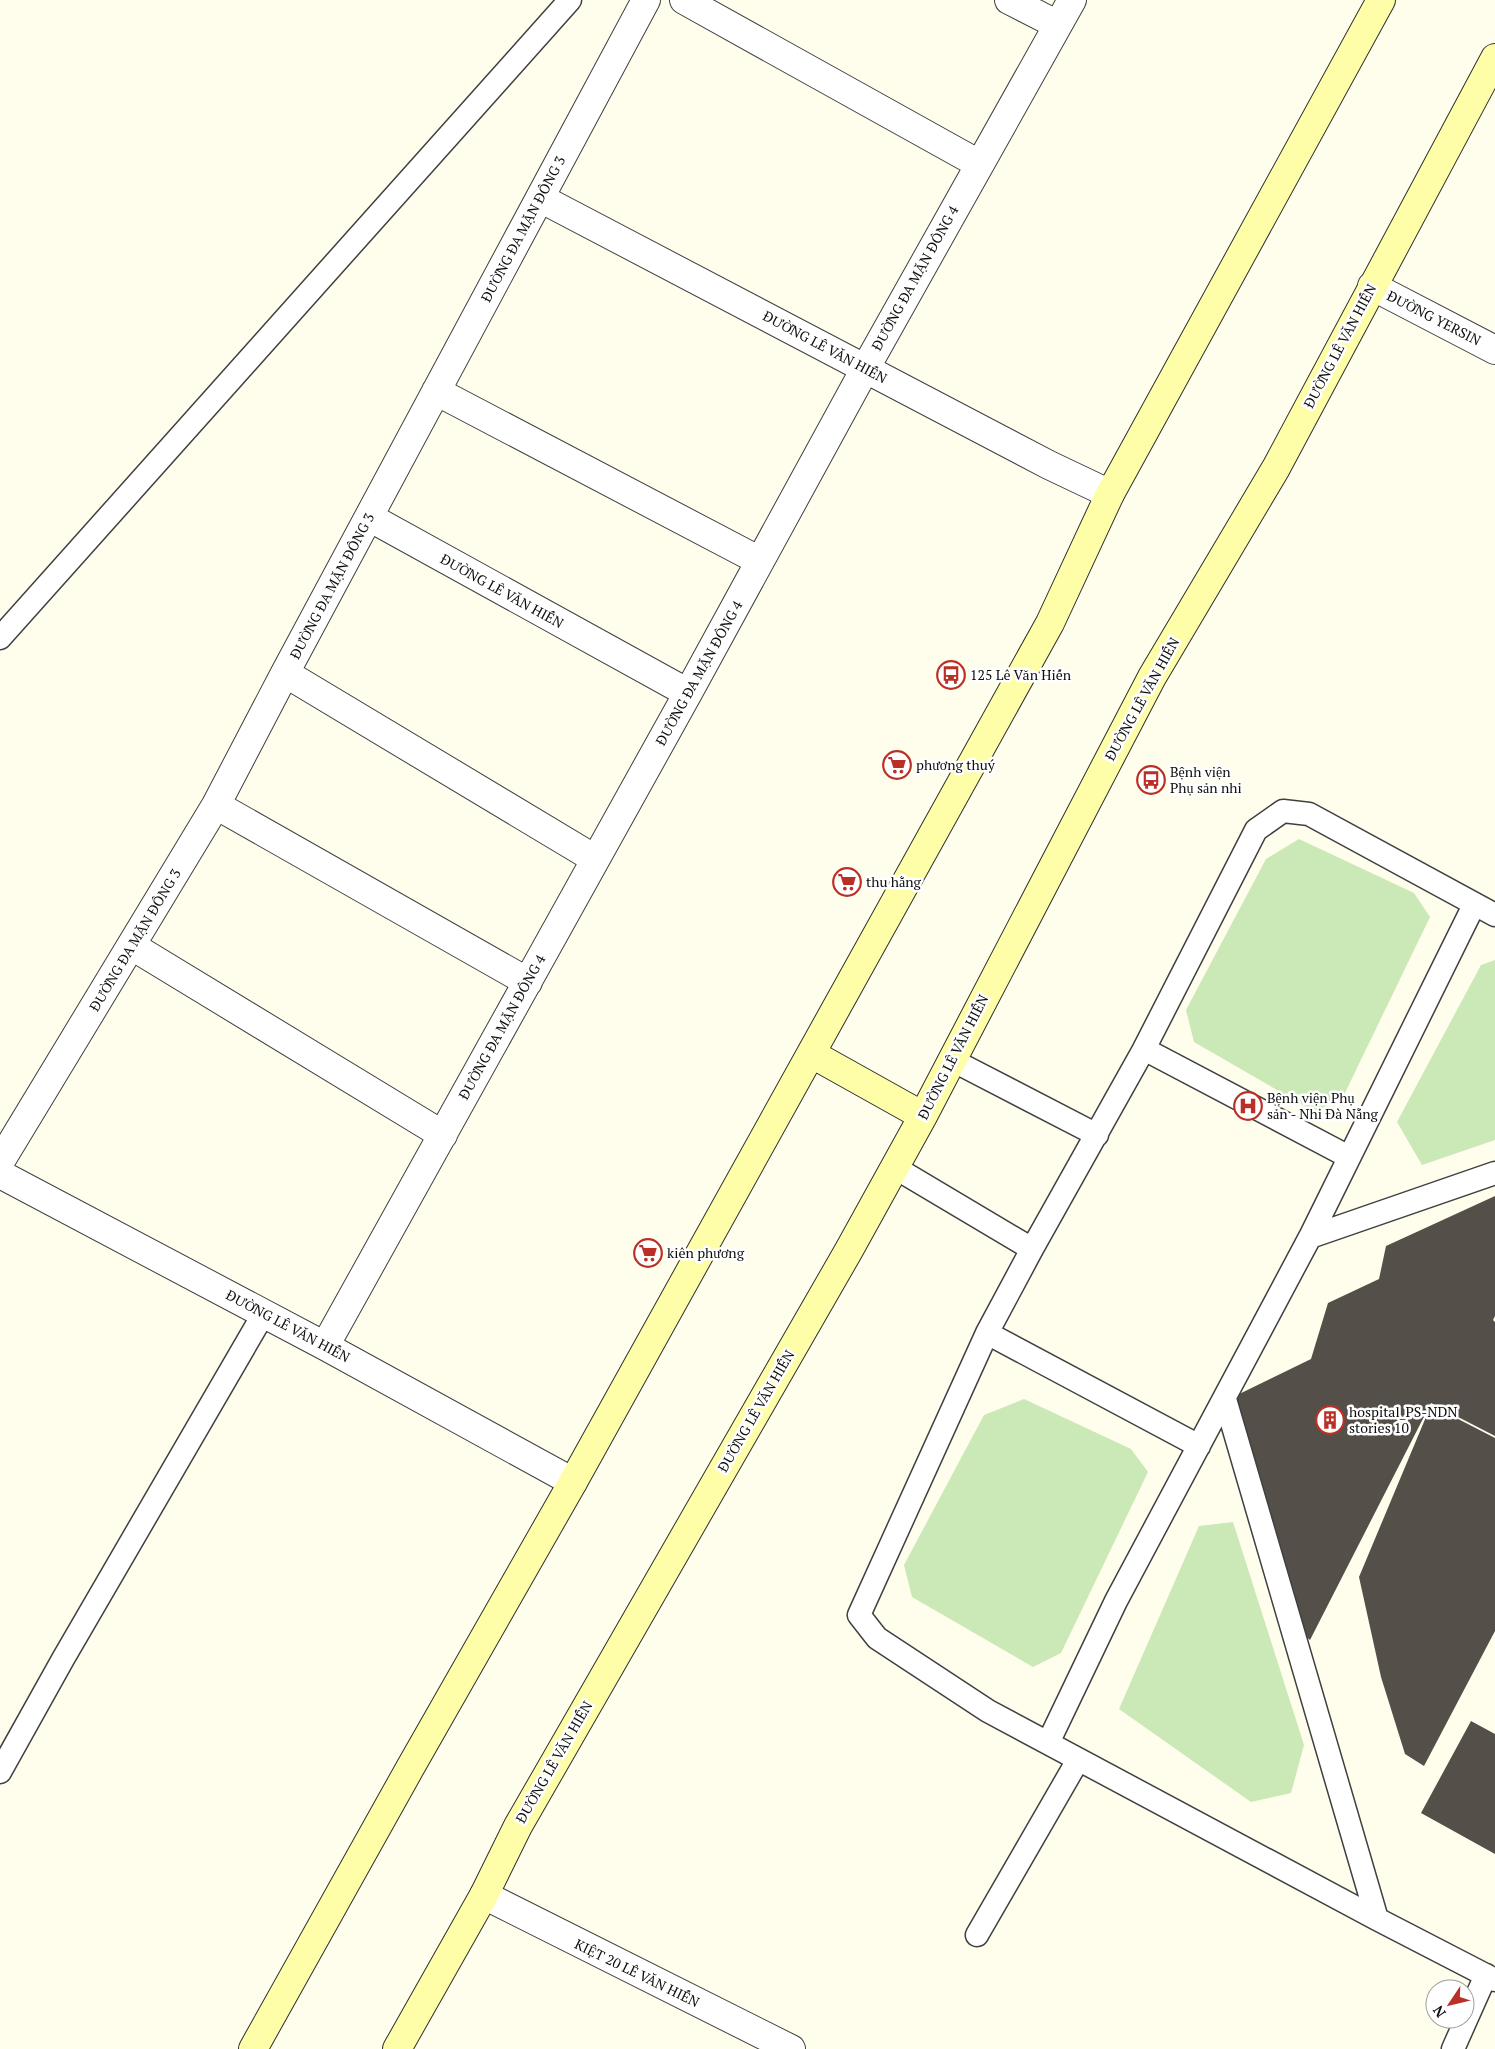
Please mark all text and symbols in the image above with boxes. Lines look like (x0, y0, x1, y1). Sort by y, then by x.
street label: ĐƯỜNG ĐA MẶN ĐÔNG 3 (476, 152, 569, 305)
street label: ĐƯỜNG ĐA MẶN ĐÔNG 4 (867, 201, 963, 354)
street label: ĐƯỜNG LÊ VĂN HIẾN (1299, 280, 1380, 411)
street label: ĐƯỜNG YERSIN (1384, 286, 1484, 349)
street label: ĐƯỜNG LÊ VĂN HIẾN (760, 306, 891, 387)
street label: ĐƯỜNG ĐA MẶN ĐÔNG 3 (285, 509, 378, 662)
street label: ĐƯỜNG LÊ VĂN HIẾN (437, 549, 567, 632)
street label: ĐƯỜNG ĐA MẶN ĐÔNG 4 (651, 596, 747, 749)
street label: ĐƯỜNG LÊ VĂN HIẾN (1100, 634, 1183, 764)
bus stop icon: 125 Lê Văn Hiến (936, 660, 966, 690)
place label: 125 Lê Văn Hiến (970, 665, 1072, 684)
supermarket icon: phương thuý (882, 750, 912, 780)
place label: phương thuý (916, 755, 996, 774)
place label: Bệnh viện Phụ sản nhi (1170, 762, 1242, 797)
bus stop icon: Bệnh viện Phụ sản nhi (1136, 765, 1166, 795)
street label: ĐƯỜNG ĐA MẶN ĐÔNG 3 (84, 865, 185, 1014)
supermarket icon: thu hằng (832, 867, 862, 897)
place label: thu hằng (866, 872, 922, 891)
street label: ĐƯỜNG ĐA MẶN ĐÔNG 4 (454, 950, 550, 1103)
street label: ĐƯỜNG LÊ VĂN HIẾN (913, 991, 992, 1123)
place label: Bệnh viện Phụ sản - Nhi Đà Nẵng (1267, 1088, 1378, 1123)
hospital icon: Bệnh viện Phụ sản - Nhi Đà Nẵng (1233, 1091, 1263, 1121)
supermarket icon: kiên phương (633, 1238, 663, 1268)
place label: kiên phương (667, 1243, 745, 1262)
street label: ĐƯỜNG LÊ VĂN HIẾN (223, 1285, 354, 1366)
street label: ĐƯỜNG LÊ VĂN HIẾN (713, 1346, 798, 1475)
place label: hospital_PS-NDN stories 10 (1349, 1402, 1458, 1437)
building icon: hospital_PS-NDN stories 10 (1315, 1405, 1345, 1435)
street label: ĐƯỜNG LÊ VĂN HIẾN (511, 1697, 596, 1826)
street label: KIỆT 20 LÊ VĂN HIẾN (572, 1934, 703, 2011)
north arrow (1425, 1979, 1475, 2029)
text: N (1428, 2002, 1450, 2022)

